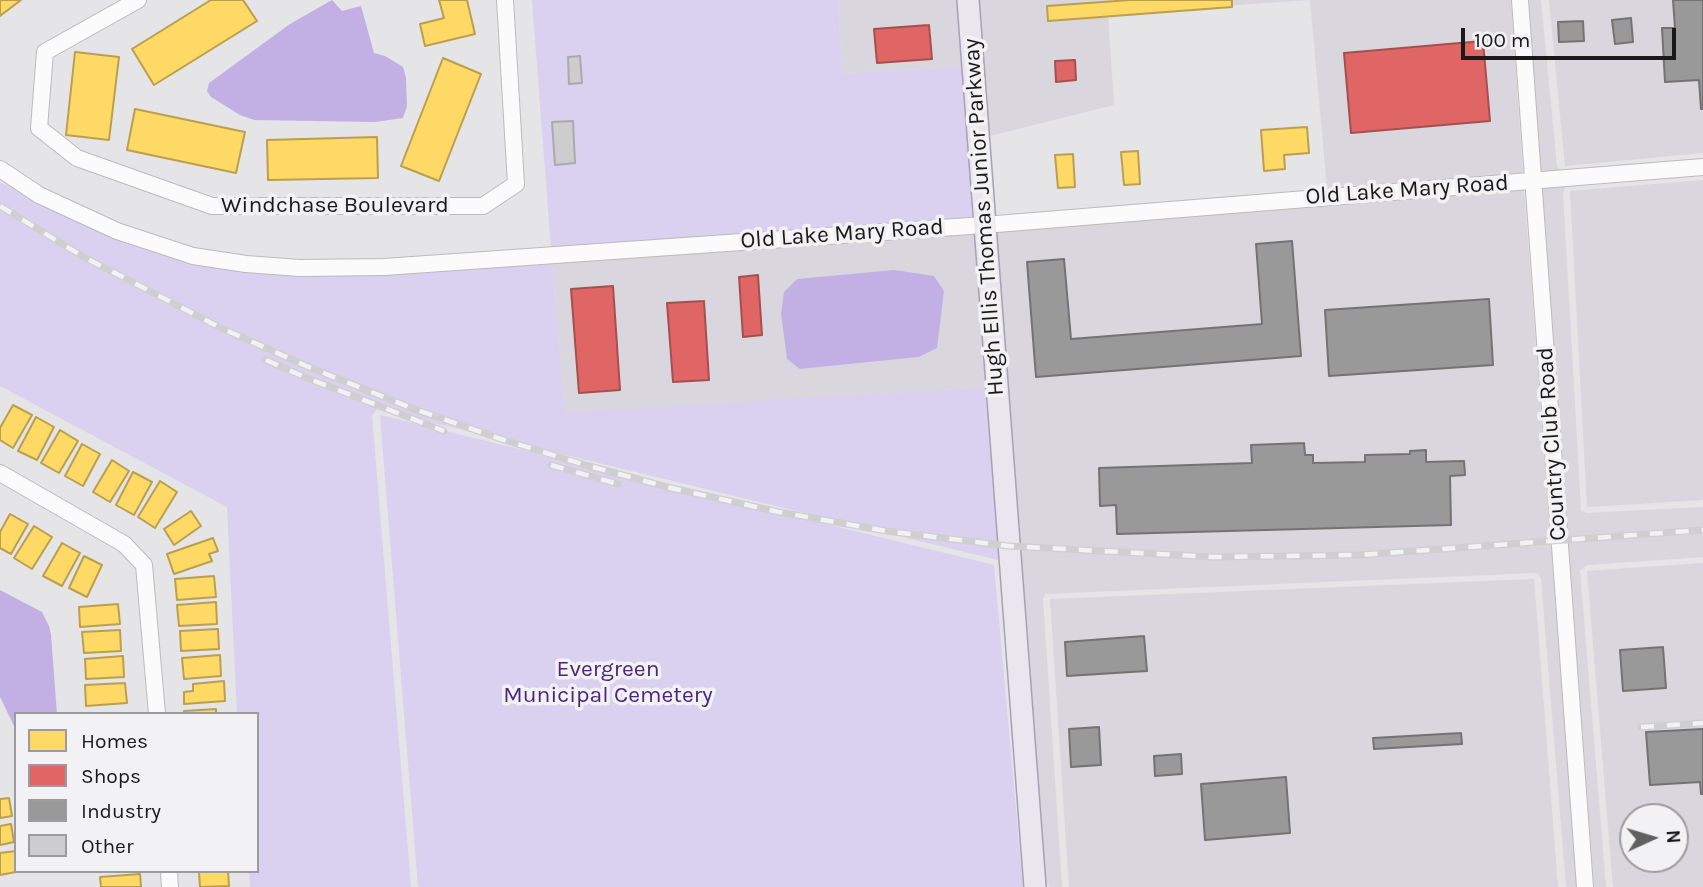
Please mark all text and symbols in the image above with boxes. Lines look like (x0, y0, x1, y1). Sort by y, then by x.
scale bar (1465, 14, 1680, 58)
text: 100 m (1474, 28, 1531, 52)
street label: Hugh Ellis Thomas Junior Parkway (958, 37, 1010, 397)
street label: Old Lake Mary Road (1304, 169, 1510, 211)
street label: Windchase Boulevard (221, 191, 449, 219)
street label: Old Lake Mary Road (739, 213, 945, 255)
street label: Country Club Road (1531, 346, 1573, 542)
park label: Evergreen Municipal Cemetery (503, 655, 713, 709)
legend (14, 712, 259, 873)
text: Homes (81, 729, 148, 753)
text: Shops (81, 764, 141, 788)
text: Industry (81, 799, 161, 823)
north arrow (1619, 803, 1689, 873)
text: N (1662, 829, 1684, 844)
text: Other (81, 834, 134, 858)

